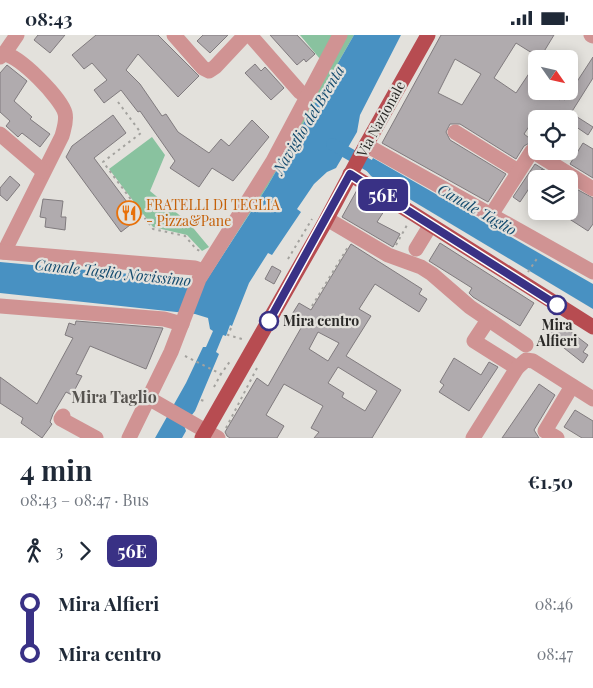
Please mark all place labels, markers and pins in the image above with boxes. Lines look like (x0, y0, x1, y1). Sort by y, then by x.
place label: FRATELLI DI TEGLIA - Pizza&Pane (146, 195, 280, 230)
restaurant icon: FRATELLI DI TEGLIA - Pizza&Pane (116, 200, 142, 226)
marker: Mira Alfieri (547, 295, 567, 315)
marker: Mira centro (259, 311, 279, 331)
place label: Mira centro (283, 311, 359, 330)
place label: Mira Alfieri (536, 315, 578, 350)

